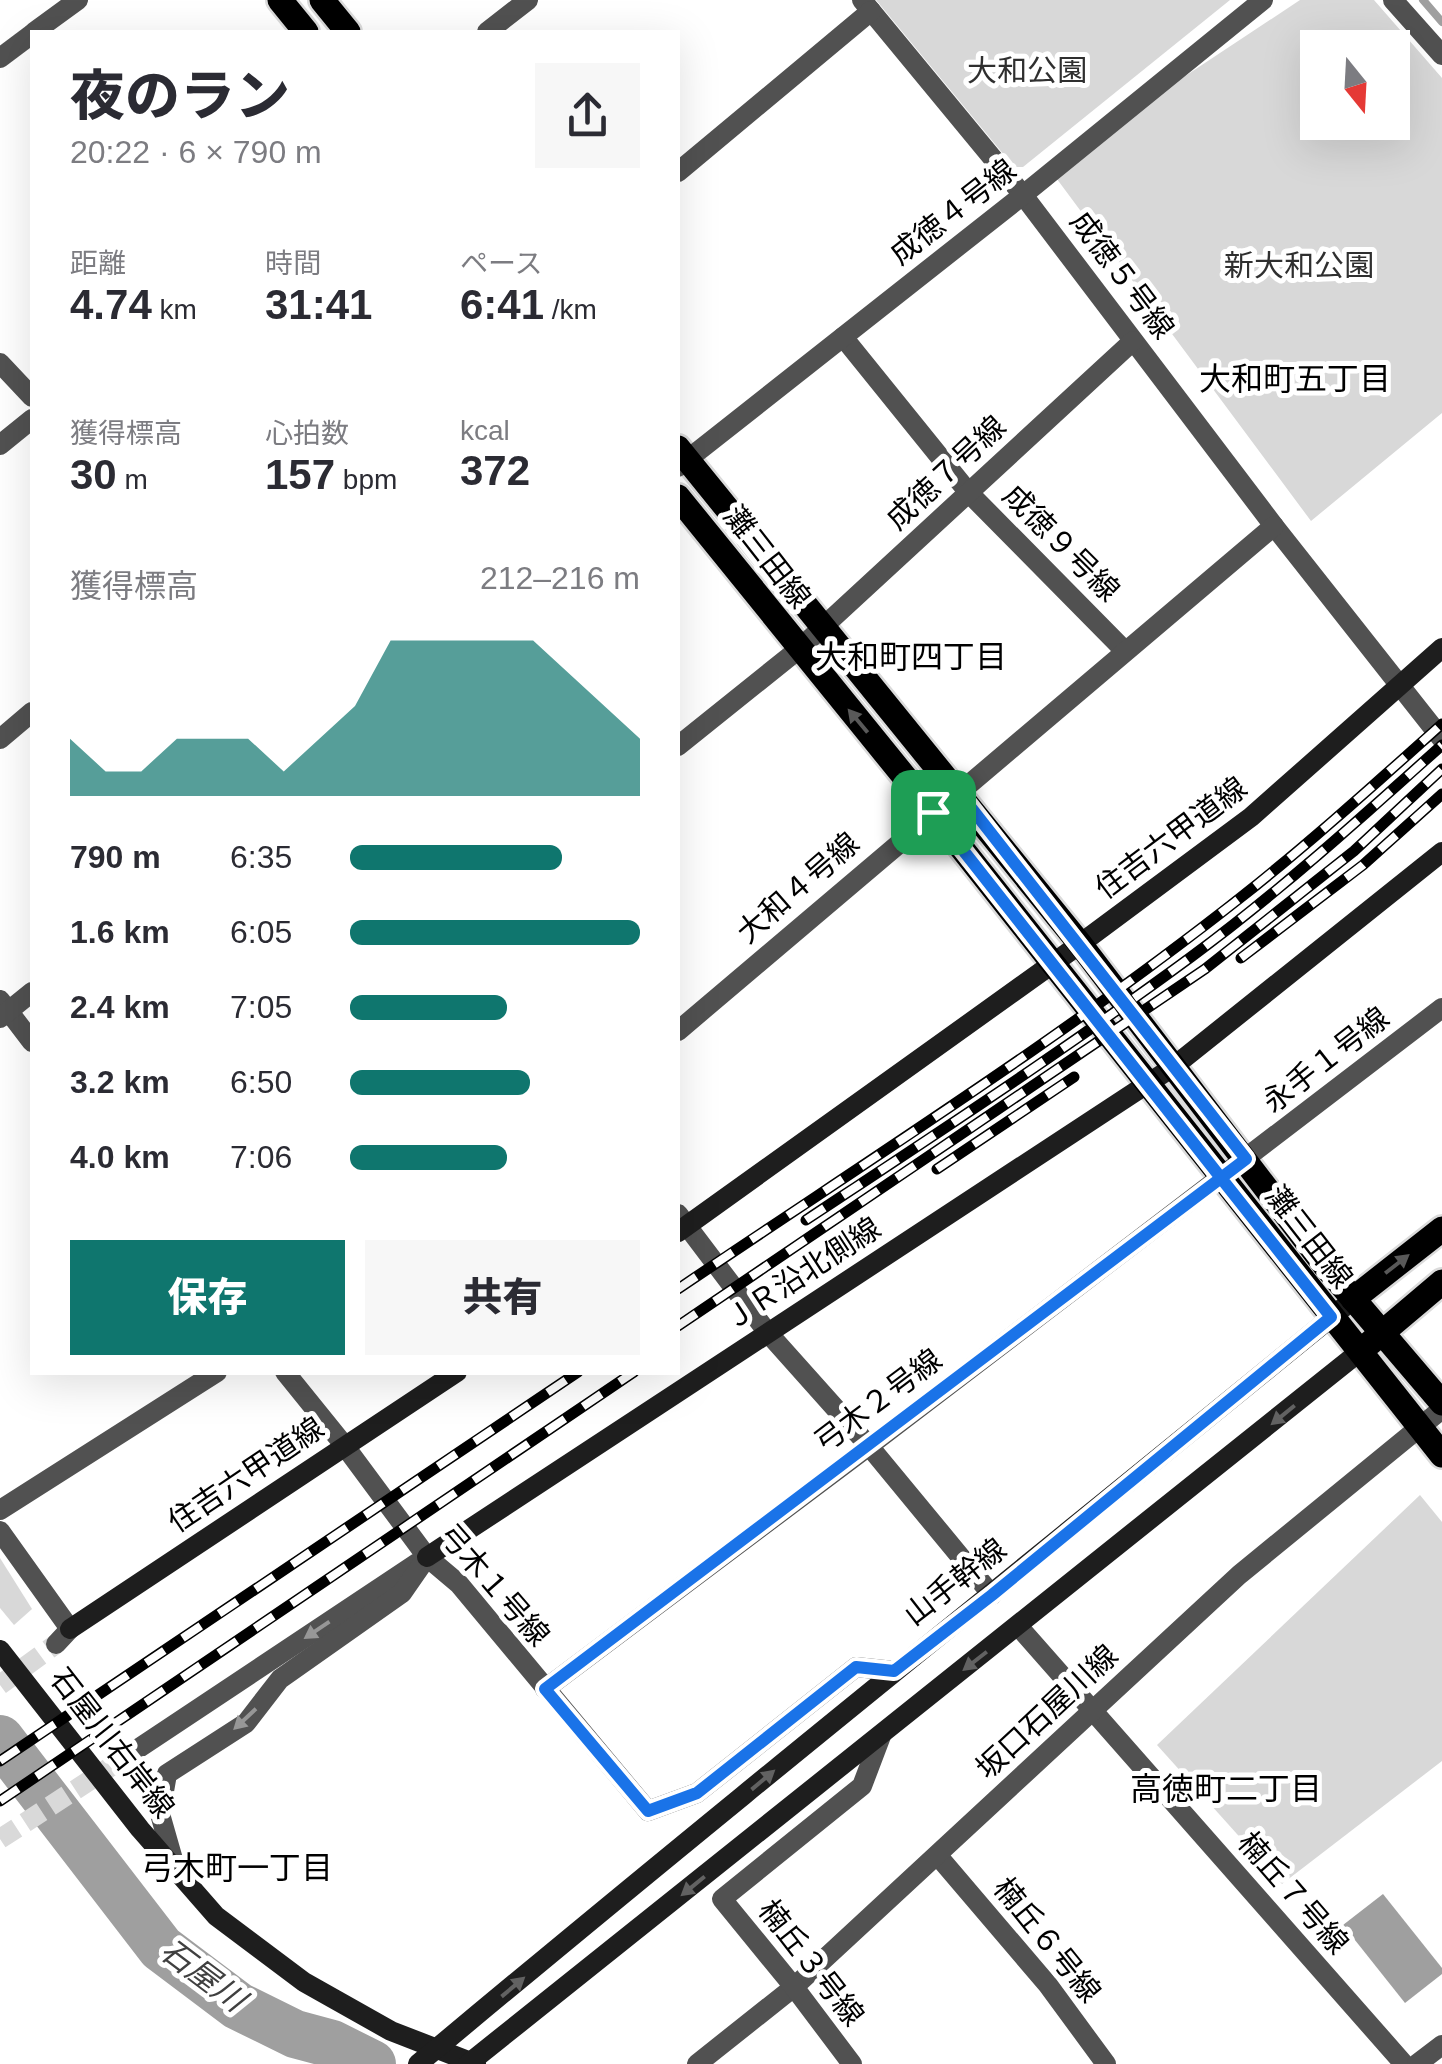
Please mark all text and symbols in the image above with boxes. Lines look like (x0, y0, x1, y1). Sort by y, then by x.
north arrow (1300, 30, 1410, 140)
map controls (1300, 30, 1410, 140)
park label: 大和公園 (967, 54, 1087, 87)
button: share (535, 63, 640, 168)
text: 夜のラン (70, 65, 290, 127)
text: 20:22 · 6 × 790 m (70, 134, 322, 170)
street label: 成徳４号線 (883, 152, 1022, 271)
street label: 成徳５号線 (1064, 205, 1181, 345)
text: 距離 (70, 248, 126, 279)
text: 時間 (265, 248, 321, 279)
text: ペース (460, 248, 543, 279)
park label: 新大和公園 (1224, 249, 1374, 282)
text: 4.74 (70, 281, 152, 328)
text: 31:41 (265, 281, 372, 328)
text: 6:41 (460, 281, 544, 328)
text: km (152, 294, 197, 325)
text: /km (544, 294, 597, 325)
district label: 大和町五丁目 (1199, 361, 1391, 397)
street label: 成徳７号線 (880, 409, 1012, 536)
text: kcal (460, 415, 510, 446)
text: 獲得標高 (70, 418, 182, 449)
text: 心拍数 (265, 418, 349, 449)
text: 372 (460, 447, 530, 494)
text: 30 (70, 451, 117, 498)
text: 157 (265, 451, 335, 498)
text: m (117, 464, 148, 495)
text: bpm (335, 464, 397, 495)
street label: 成徳９号線 (997, 478, 1126, 607)
street label: 灘三田線 (717, 499, 817, 614)
text: 212–216 m (480, 560, 640, 596)
text: 獲得標高 (70, 568, 198, 604)
district label: 大和町四丁目 (815, 639, 1007, 675)
one-way arrow (848, 709, 869, 734)
pin (891, 770, 976, 855)
street label: 住吉六甲道線 (1089, 770, 1253, 905)
icon: arrive (906, 785, 961, 840)
street label: 大和４号線 (730, 826, 865, 949)
text: 790 m (70, 839, 161, 875)
text: 6:35 (230, 839, 292, 875)
text: 1.6 km (70, 914, 170, 950)
text: 6:05 (230, 914, 292, 950)
text: 2.4 km (70, 989, 170, 1025)
text: 7:05 (230, 989, 292, 1025)
street label: 永手１号線 (1256, 1000, 1395, 1119)
text: 3.2 km (70, 1064, 170, 1100)
text: 6:50 (230, 1064, 292, 1100)
text: 4.0 km (70, 1139, 170, 1175)
text: 7:06 (230, 1139, 292, 1175)
street label: 灘三田線 (1259, 1179, 1359, 1294)
street label: ＪＲ沿北側線 (717, 1211, 886, 1336)
button: 保存 (70, 1240, 345, 1355)
button: 共有 (365, 1240, 640, 1355)
one-way arrow (1385, 1254, 1410, 1275)
street label: 弓木２号線 (808, 1342, 948, 1459)
one-way arrow (1271, 1404, 1296, 1425)
street label: 住吉六甲道線 (162, 1411, 330, 1539)
street label: 弓木１号線 (433, 1517, 556, 1652)
street label: 山手幹線 (897, 1532, 1012, 1632)
one-way arrow (303, 1620, 330, 1639)
street label: 坂口石屋川線 (970, 1638, 1124, 1785)
one-way arrow (962, 1651, 988, 1671)
street label: 石屋川右岸線 (44, 1662, 181, 1824)
one-way arrow (234, 1708, 258, 1731)
one-way arrow (751, 1769, 776, 1791)
district label: 高徳町二丁目 (1130, 1771, 1322, 1807)
street label: 楠丘７号線 (1232, 1825, 1355, 1960)
district label: 弓木町一丁目 (141, 1850, 333, 1886)
street label: 楠丘６号線 (987, 1871, 1107, 2008)
one-way arrow (681, 1875, 706, 1896)
street label: 楠丘３号線 (752, 1893, 871, 2032)
water label: 石屋川 (154, 1932, 255, 2020)
one-way arrow (500, 1977, 525, 1998)

